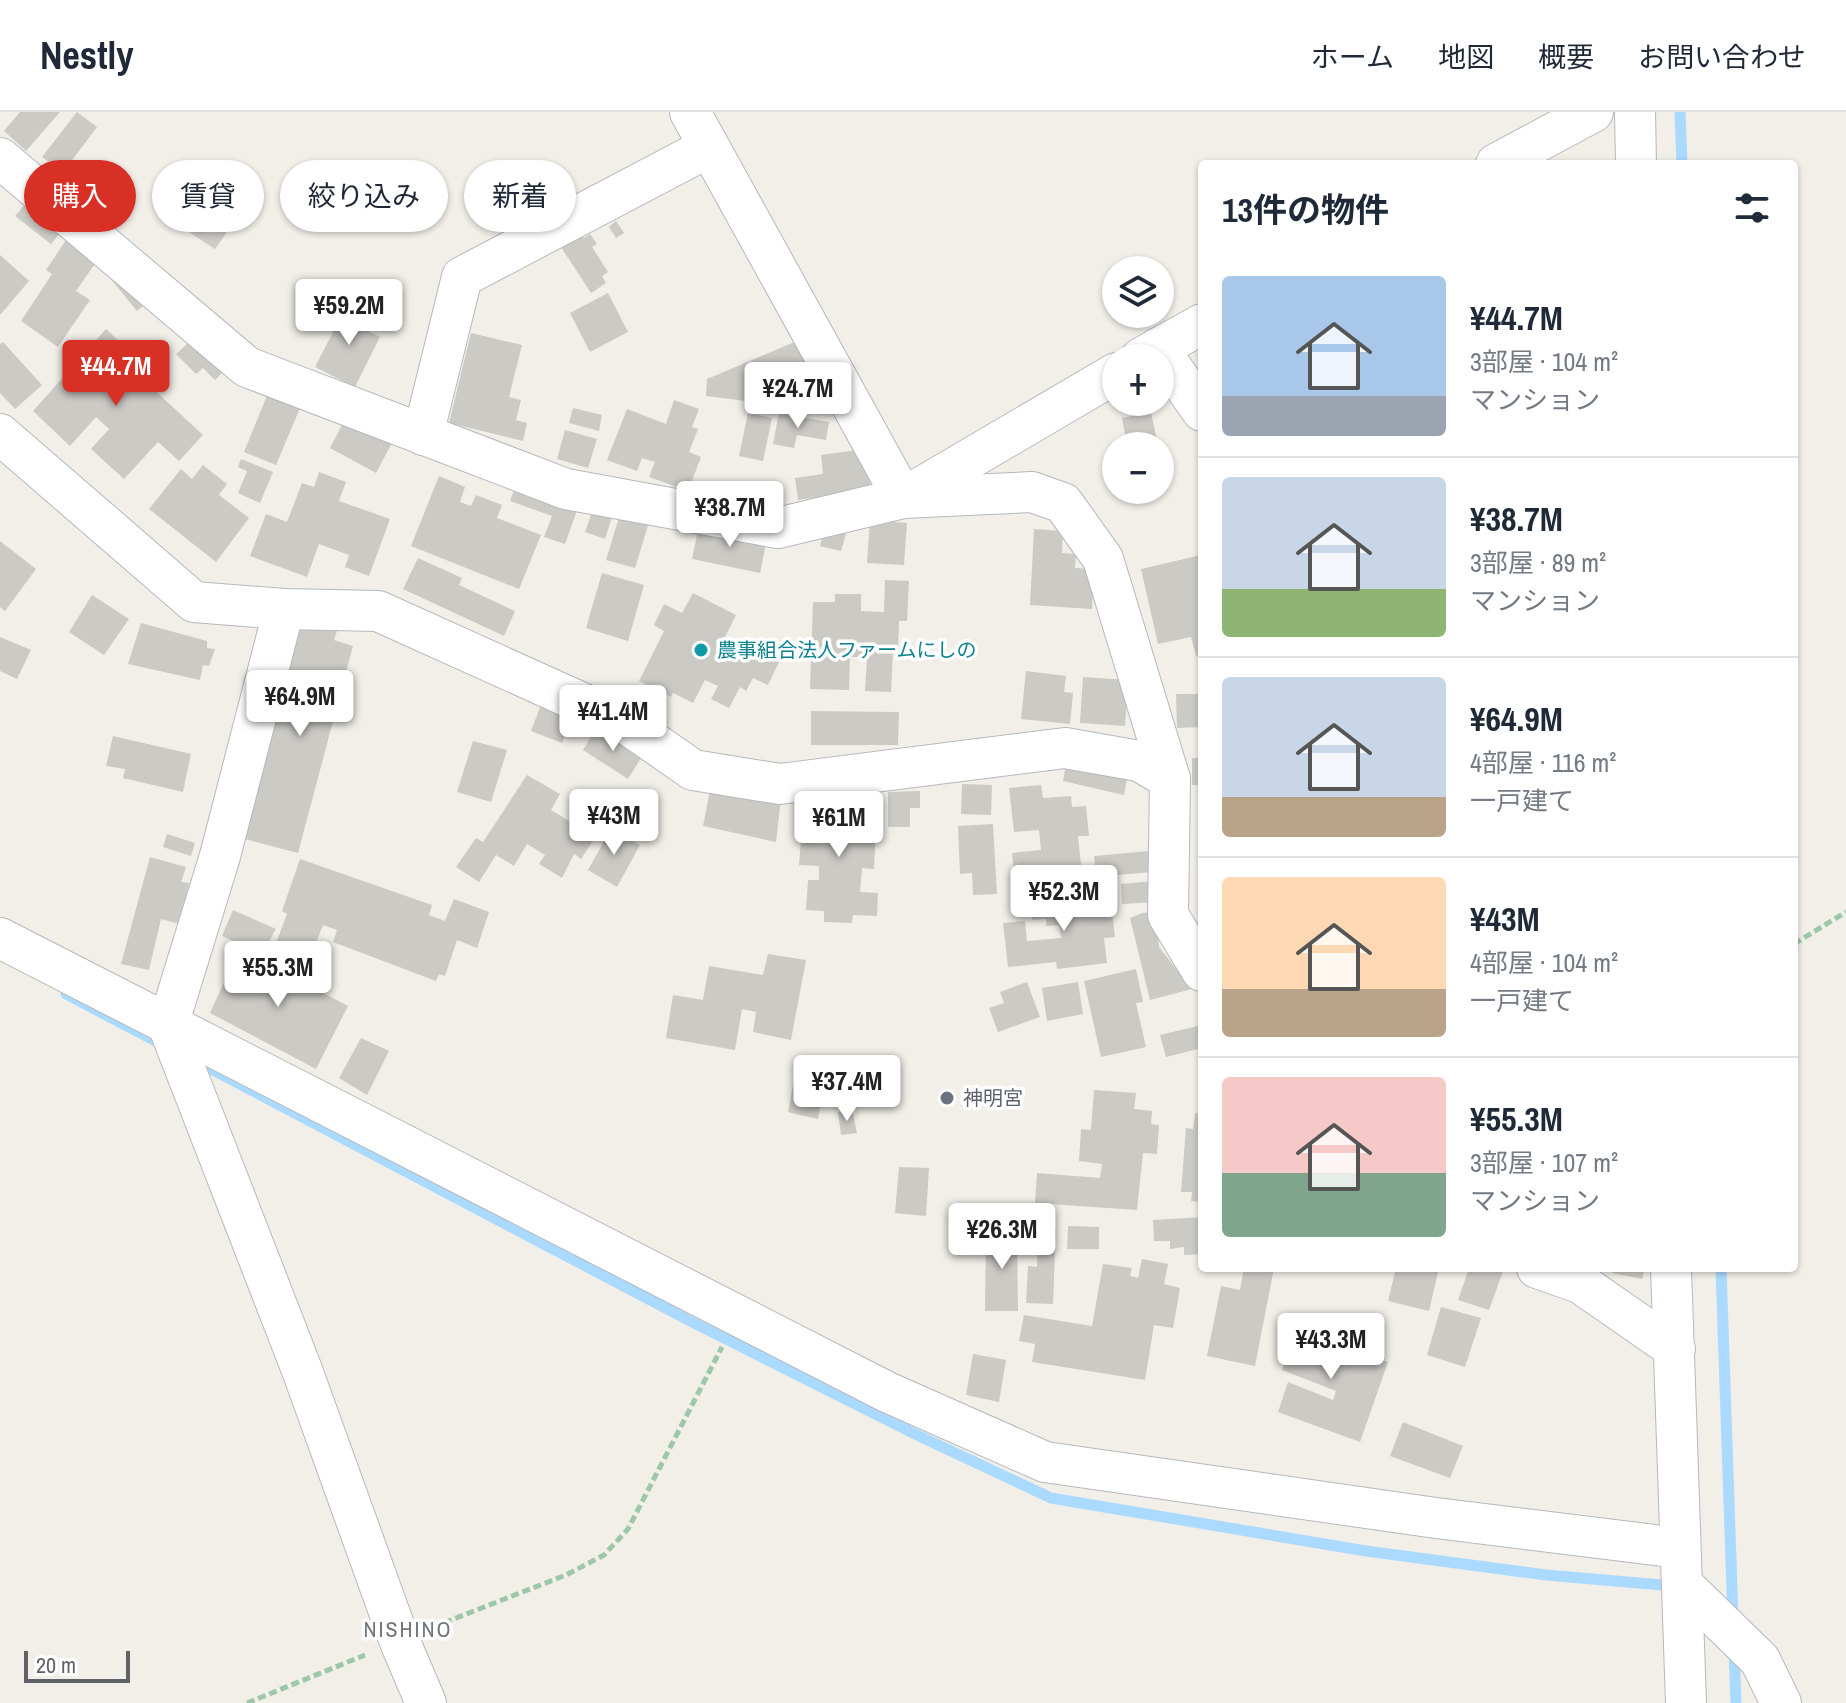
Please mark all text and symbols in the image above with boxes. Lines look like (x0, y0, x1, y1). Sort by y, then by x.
text: Nestly (40, 30, 134, 81)
text: ホーム (1311, 38, 1394, 76)
text: 地図 (1438, 38, 1494, 76)
text: 概要 (1538, 38, 1594, 76)
text: お問い合わせ (1638, 38, 1806, 76)
chip: 購入 (24, 160, 136, 232)
chip: 賃貸 (152, 160, 264, 232)
chip: 絞り込み (280, 160, 448, 232)
chip: 新着 (464, 160, 576, 232)
icon: filters (1730, 186, 1774, 230)
text: 13件の物件 (1222, 187, 1389, 233)
map controls (1102, 256, 1174, 504)
button: layers (1102, 256, 1174, 328)
pin: ¥59.2M (284, 279, 414, 347)
text: ¥59.2M (313, 287, 385, 322)
text: ¥44.7M (1470, 295, 1563, 341)
icon: home (1286, 308, 1382, 404)
pin: ¥44.7M (51, 340, 181, 408)
button: + (1102, 344, 1174, 416)
text: 3部屋 · 104 m² (1470, 344, 1618, 379)
text: ¥44.7M (80, 348, 152, 383)
pin: ¥24.7M (733, 362, 863, 430)
text: ¥24.7M (762, 370, 834, 405)
text: マンション (1470, 382, 1600, 417)
button: − (1102, 432, 1174, 504)
pin: ¥38.7M (665, 481, 795, 549)
text: ¥38.7M (694, 489, 766, 524)
text: ¥38.7M (1470, 496, 1563, 542)
icon: home (1286, 509, 1382, 605)
text: 3部屋 · 89 m² (1470, 545, 1606, 580)
text: マンション (1470, 583, 1600, 618)
place label: 農事組合法人ファームにしの (717, 636, 976, 663)
marker: 農事組合法人ファームにしの (692, 641, 710, 659)
pin: ¥64.9M (235, 670, 365, 738)
text: ¥64.9M (264, 678, 336, 713)
pin: ¥41.4M (548, 685, 678, 753)
text: ¥41.4M (577, 693, 649, 728)
text: ¥64.9M (1470, 696, 1563, 742)
icon: home (1286, 709, 1382, 805)
text: 4部屋 · 116 m² (1470, 745, 1616, 780)
text: 一戸建て (1470, 783, 1574, 818)
pin: ¥43M (567, 789, 661, 857)
pin: ¥61M (792, 791, 886, 859)
text: ¥43M (587, 797, 641, 832)
text: ¥61M (812, 799, 866, 834)
pin: ¥52.3M (999, 865, 1129, 933)
text: ¥52.3M (1028, 873, 1100, 908)
text: ¥43M (1470, 896, 1540, 942)
icon: home (1286, 909, 1382, 1005)
pin: ¥55.3M (213, 941, 343, 1009)
text: 4部屋 · 104 m² (1470, 945, 1618, 980)
text: ¥55.3M (242, 949, 314, 984)
text: 一戸建て (1470, 983, 1574, 1018)
pin: ¥37.4M (782, 1055, 912, 1123)
text: ¥37.4M (811, 1063, 883, 1098)
place label: 神明宮 (963, 1084, 1023, 1111)
marker: 神明宮 (938, 1089, 956, 1107)
text: ¥55.3M (1470, 1096, 1563, 1142)
icon: home (1286, 1109, 1382, 1205)
text: 3部屋 · 107 m² (1470, 1145, 1618, 1180)
text: マンション (1470, 1183, 1600, 1218)
pin: ¥26.3M (937, 1203, 1067, 1271)
text: ¥26.3M (966, 1211, 1038, 1246)
pin: ¥43.3M (1266, 1313, 1396, 1381)
text: ¥43.3M (1295, 1321, 1367, 1356)
district label: NISHINO (363, 1614, 453, 1644)
scale bar (24, 1647, 130, 1683)
text: 20 m (36, 1650, 76, 1680)

